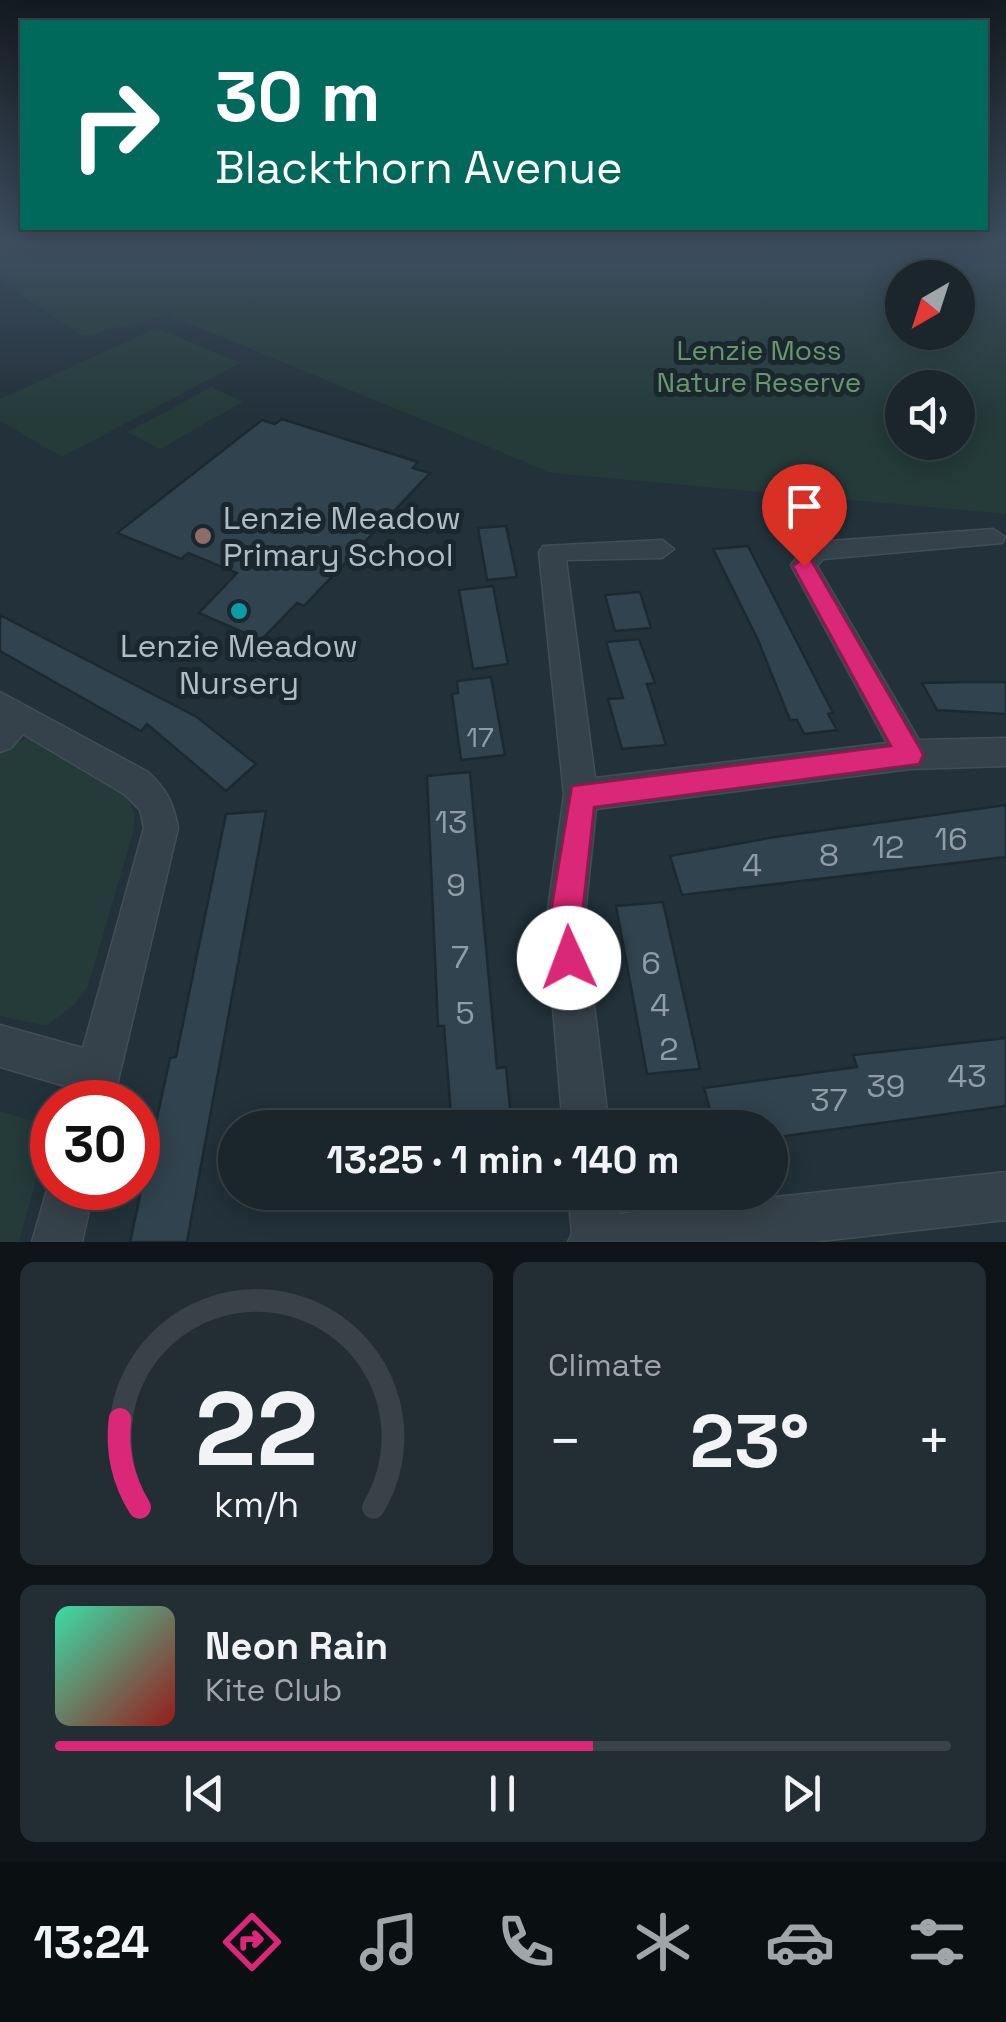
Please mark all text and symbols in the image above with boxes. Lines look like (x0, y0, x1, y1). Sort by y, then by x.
text: 30 m (215, 52, 380, 141)
icon: right (50, 60, 180, 190)
text: Blackthorn Avenue (215, 139, 623, 196)
north arrow (885, 260, 975, 350)
map controls (885, 260, 975, 460)
park label: Lenzie Moss Nature Reserve (657, 332, 861, 400)
button: sound (885, 370, 975, 460)
pin (762, 464, 847, 567)
icon: arrive (777, 479, 832, 534)
place label: Lenzie Meadow Primary School (223, 498, 461, 575)
marker: Lenzie Meadow Primary School (192, 525, 214, 547)
marker: Lenzie Meadow Nursery (228, 600, 250, 622)
place label: Lenzie Meadow Nursery (120, 626, 358, 703)
house number: 17 (466, 719, 494, 755)
house number: 13 (435, 802, 467, 842)
house number: 16 (935, 819, 967, 859)
house number: 12 (872, 827, 904, 867)
house number: 8 (819, 835, 839, 875)
house number: 4 (742, 845, 762, 885)
house number: 9 (446, 865, 466, 905)
position arrow (517, 906, 621, 1010)
house number: 7 (451, 937, 469, 977)
house number: 6 (641, 943, 661, 983)
house number: 4 (650, 985, 670, 1025)
house number: 5 (455, 993, 475, 1033)
house number: 2 (659, 1029, 679, 1069)
house number: 43 (947, 1056, 987, 1096)
house number: 39 (867, 1066, 905, 1106)
speed limit sign: 30 (30, 1080, 160, 1210)
house number: 37 (810, 1080, 848, 1120)
text: 13:25 · 1 min · 140 m (326, 1136, 680, 1184)
text: Climate (548, 1345, 662, 1385)
text: 22 (195, 1363, 318, 1495)
text: 23° (690, 1393, 809, 1489)
text: − (548, 1406, 582, 1476)
text: + (917, 1406, 951, 1476)
text: km/h (214, 1482, 299, 1527)
text: Neon Rain (205, 1622, 388, 1670)
text: Kite Club (205, 1670, 342, 1710)
icon: previous (177, 1766, 232, 1821)
icon: pause (475, 1766, 530, 1821)
icon: next (774, 1766, 829, 1821)
icon: directions (217, 1907, 287, 1977)
icon: music (354, 1907, 424, 1977)
icon: phone (491, 1907, 561, 1977)
icon: climate (628, 1907, 698, 1977)
icon: car (765, 1907, 835, 1977)
icon: filters (902, 1907, 972, 1977)
text: 13:24 (34, 1914, 149, 1971)

